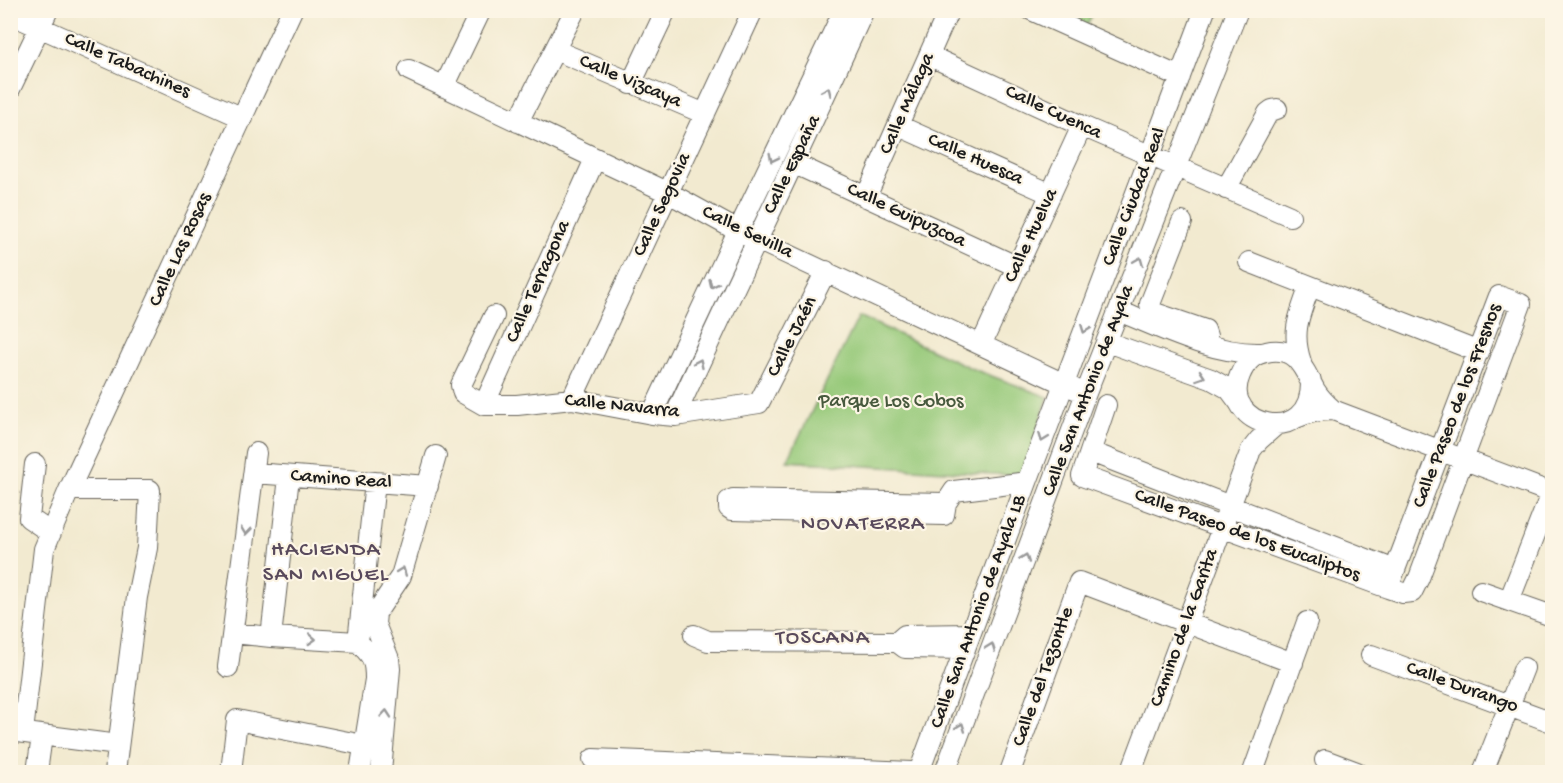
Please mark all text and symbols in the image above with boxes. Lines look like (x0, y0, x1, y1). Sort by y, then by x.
street label: Calle Tabachines (61, 28, 194, 104)
street label: Calle Málaga (875, 49, 941, 158)
street label: Calle Vizcaya (575, 50, 685, 114)
street label: Calle Cuenca (1001, 81, 1106, 146)
one-way arrow (820, 86, 832, 97)
street label: Calle España (759, 111, 827, 218)
street label: Calle Ciudad Real (1098, 125, 1172, 269)
street label: Calle Huesca (924, 129, 1027, 192)
street label: Calle Segovia (629, 149, 697, 260)
one-way arrow (769, 151, 780, 162)
street label: Calle Guipuzcoa (843, 178, 970, 254)
street label: Calle Huelva (1000, 184, 1064, 287)
street label: Calle Las Rosas (145, 189, 218, 311)
street label: Calle Sevilla (698, 201, 797, 265)
street label: Calle Terragona (502, 216, 577, 347)
one-way arrow (1132, 256, 1144, 267)
one-way arrow (709, 277, 721, 288)
street label: Calle San Antonio de Ayala (1038, 281, 1140, 500)
street label: Calle Jaén (763, 292, 823, 381)
street label: Calle Paseo de los Fresnos (1408, 300, 1508, 511)
one-way arrow (1080, 323, 1092, 334)
one-way arrow (692, 359, 704, 370)
one-way arrow (1195, 368, 1206, 381)
street label: Calle Navarra (564, 390, 681, 425)
park label: Parque Los Cobos (818, 391, 964, 414)
one-way arrow (1038, 432, 1051, 443)
street label: Camino Real (290, 465, 392, 495)
street label: Calle Paseo de los Eucaliptos (1131, 484, 1364, 588)
street label: Calle San Antonio de Ayala LB (926, 492, 1032, 732)
district label: NOVATERRA (801, 512, 925, 538)
one-way arrow (241, 526, 253, 536)
district label: HACIENDA SAN MIGUEL (263, 538, 389, 589)
street label: Camino de la Garita (1146, 545, 1225, 710)
one-way arrow (1018, 553, 1030, 564)
one-way arrow (394, 566, 407, 577)
street label: Calle del Tezontle (1008, 604, 1080, 750)
district label: TOSCANA (774, 626, 870, 652)
one-way arrow (307, 633, 316, 646)
one-way arrow (984, 642, 997, 653)
street label: Calle Durango (1403, 657, 1521, 719)
one-way arrow (379, 710, 392, 719)
one-way arrow (954, 722, 967, 733)

